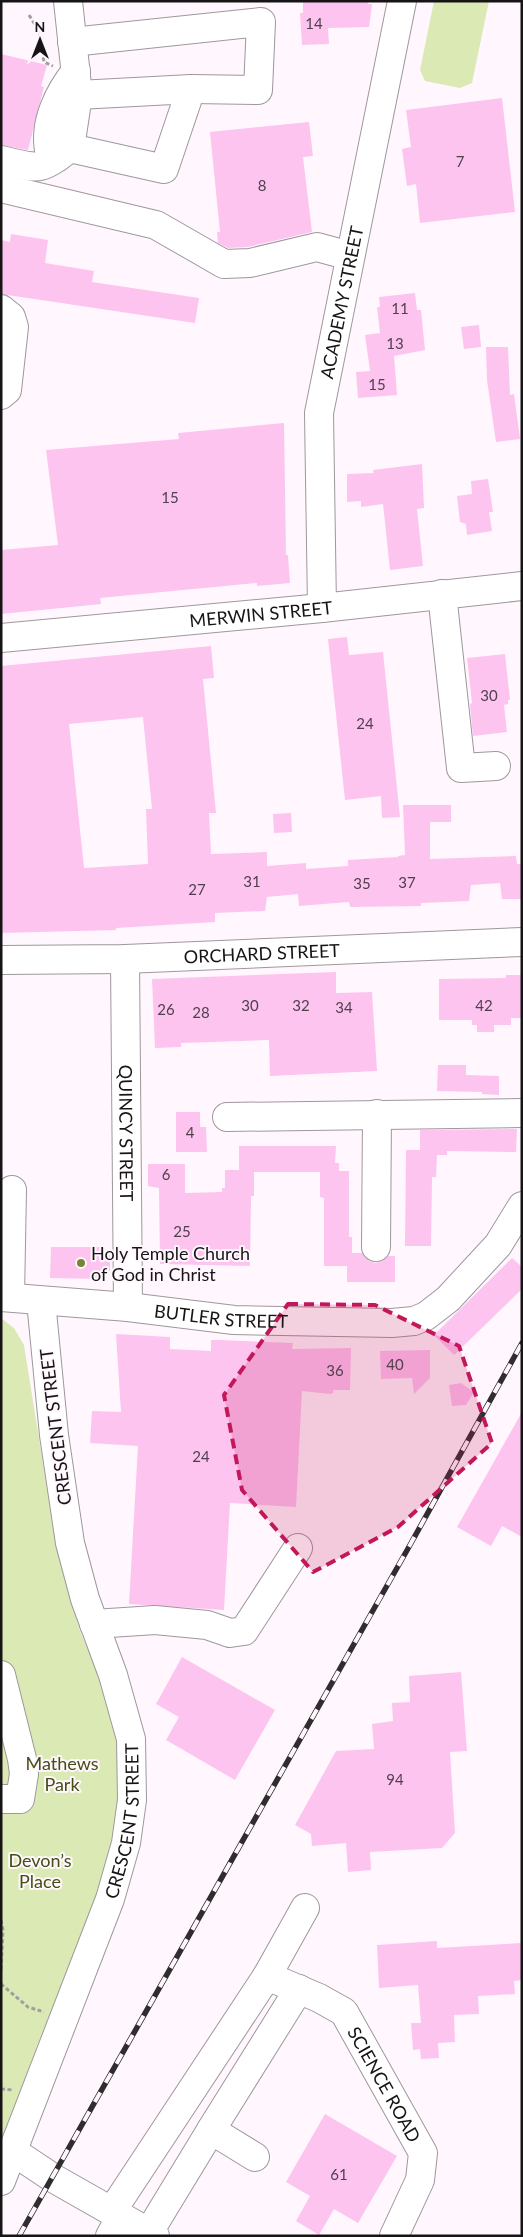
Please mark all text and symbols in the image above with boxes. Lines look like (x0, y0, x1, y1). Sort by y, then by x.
house number: 14 (305, 14, 323, 32)
north arrow (15, 15, 65, 65)
text: N (35, 18, 45, 35)
house number: 7 (456, 152, 465, 170)
house number: 8 (258, 176, 266, 194)
street label: ACADEMY STREET (315, 224, 367, 380)
house number: 11 (391, 299, 409, 317)
house number: 13 (386, 334, 404, 352)
house number: 15 (368, 375, 386, 393)
house number: 15 (161, 488, 179, 506)
street label: MERWIN STREET (188, 596, 334, 631)
house number: 30 (480, 686, 498, 704)
house number: 24 (356, 714, 374, 732)
house number: 31 (243, 872, 261, 890)
house number: 37 (398, 873, 416, 891)
house number: 35 (353, 874, 371, 892)
house number: 27 (188, 880, 206, 898)
street label: ORCHARD STREET (183, 939, 341, 967)
house number: 30 (241, 996, 259, 1014)
house number: 32 (292, 996, 310, 1014)
house number: 42 (475, 996, 493, 1014)
house number: 34 (335, 998, 353, 1016)
house number: 26 (157, 1000, 175, 1018)
house number: 28 (192, 1003, 210, 1021)
street label: QUINCY STREET (115, 1065, 138, 1202)
house number: 4 (186, 1123, 195, 1141)
house number: 6 (162, 1165, 171, 1183)
house number: 25 (173, 1222, 191, 1240)
place label: Holy Temple Church of God in Christ (91, 1242, 250, 1285)
marker: Holy Temple Church of God in Christ (75, 1257, 87, 1269)
street label: BUTLER STREET (153, 1299, 288, 1332)
street label: CRESCENT STREET (34, 1347, 76, 1506)
house number: 40 (386, 1355, 404, 1373)
house number: 36 (326, 1361, 344, 1379)
house number: 24 (192, 1447, 210, 1465)
street label: CRESCENT STREET (100, 1743, 143, 1901)
park label: Mathews Park (25, 1752, 99, 1795)
house number: 94 (386, 1770, 404, 1788)
park label: Devon’s Place (8, 1849, 72, 1892)
street label: SCIENCE ROAD (343, 2023, 426, 2146)
house number: 61 (330, 2165, 348, 2183)

